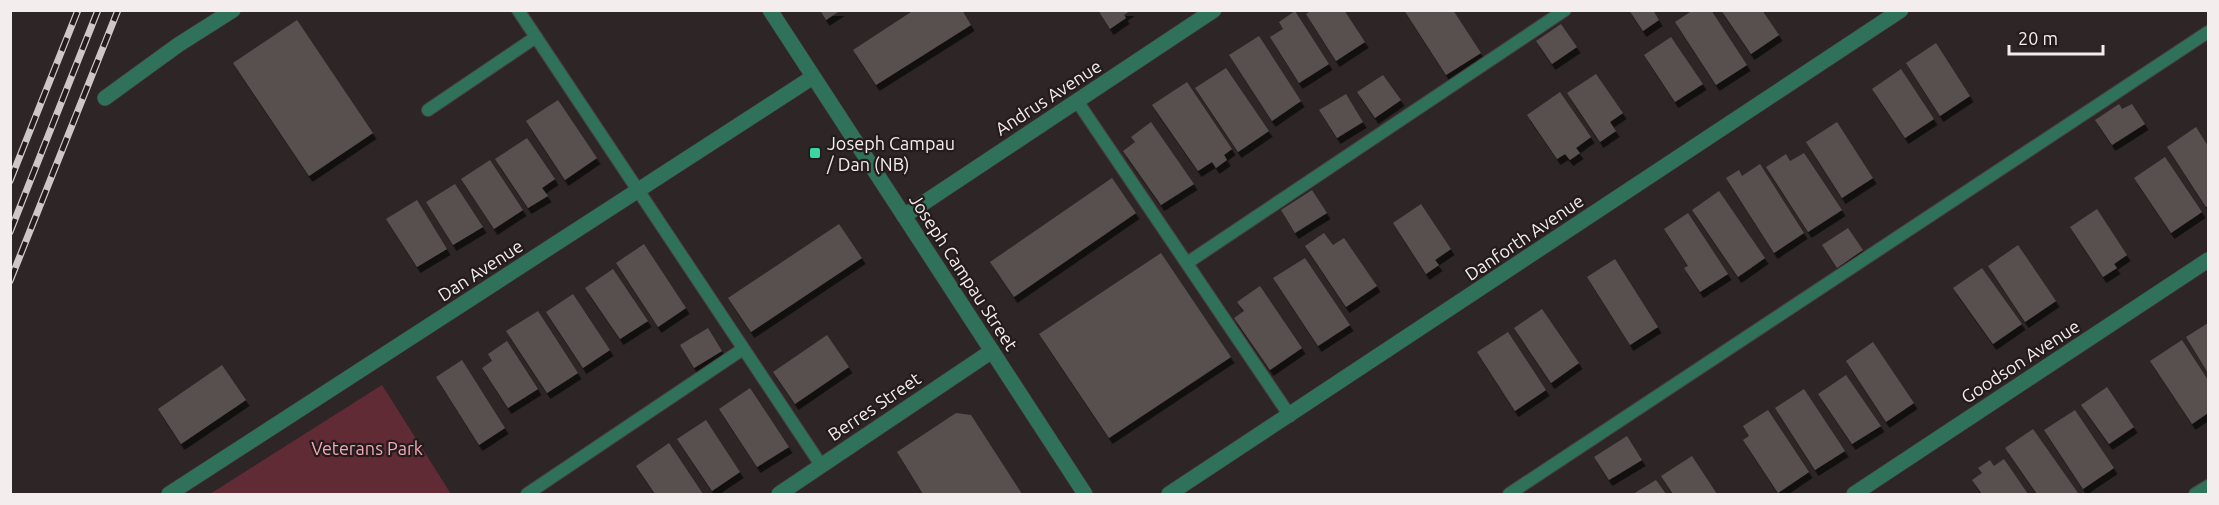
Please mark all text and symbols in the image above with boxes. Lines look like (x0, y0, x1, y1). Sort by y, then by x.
scale bar (2009, 18, 2104, 56)
text: 20 m (2018, 28, 2058, 48)
street label: Andrus Avenue (991, 55, 1105, 139)
place label: Joseph Campau / Dan (NB) (826, 133, 955, 175)
marker: Joseph Campau / Dan (NB) (808, 146, 822, 160)
street label: Joseph Campau Street (906, 190, 1022, 354)
street label: Danforth Avenue (1461, 190, 1587, 284)
street label: Dan Avenue (434, 235, 526, 305)
street label: Goodson Avenue (1957, 315, 2083, 407)
street label: Berres Street (824, 368, 924, 444)
park label: Veterans Park (311, 438, 423, 458)

